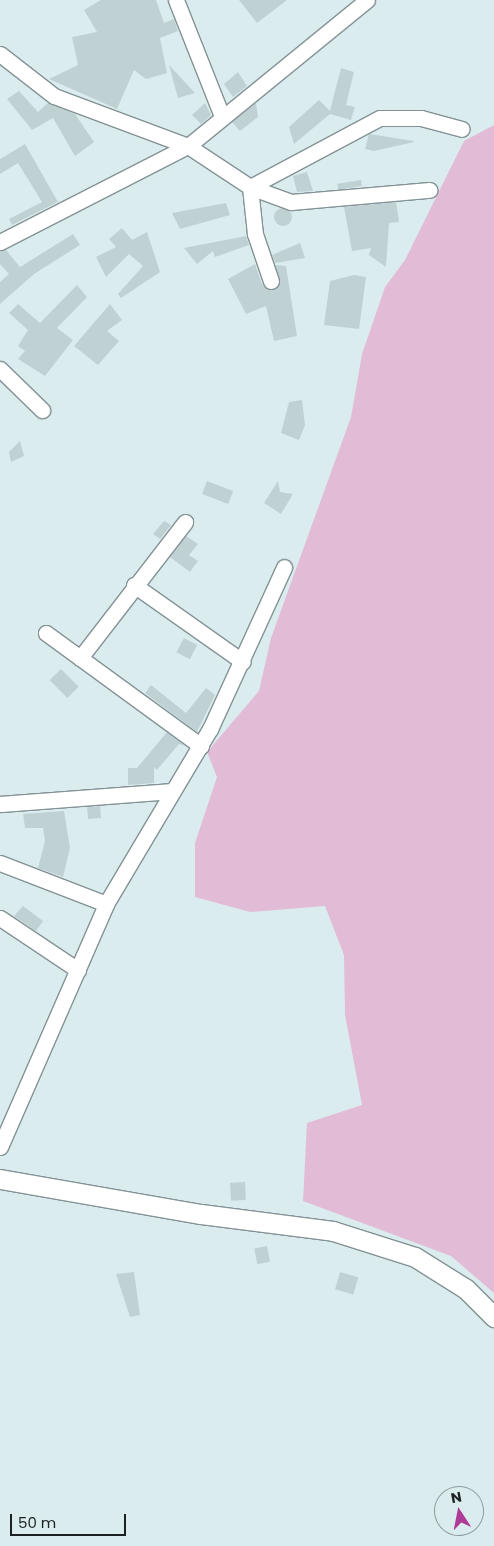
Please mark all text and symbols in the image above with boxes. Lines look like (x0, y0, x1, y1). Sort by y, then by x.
north arrow (434, 1486, 484, 1536)
text: N (449, 1486, 463, 1508)
scale bar (12, 1504, 129, 1536)
text: 50 m (18, 1512, 56, 1533)

